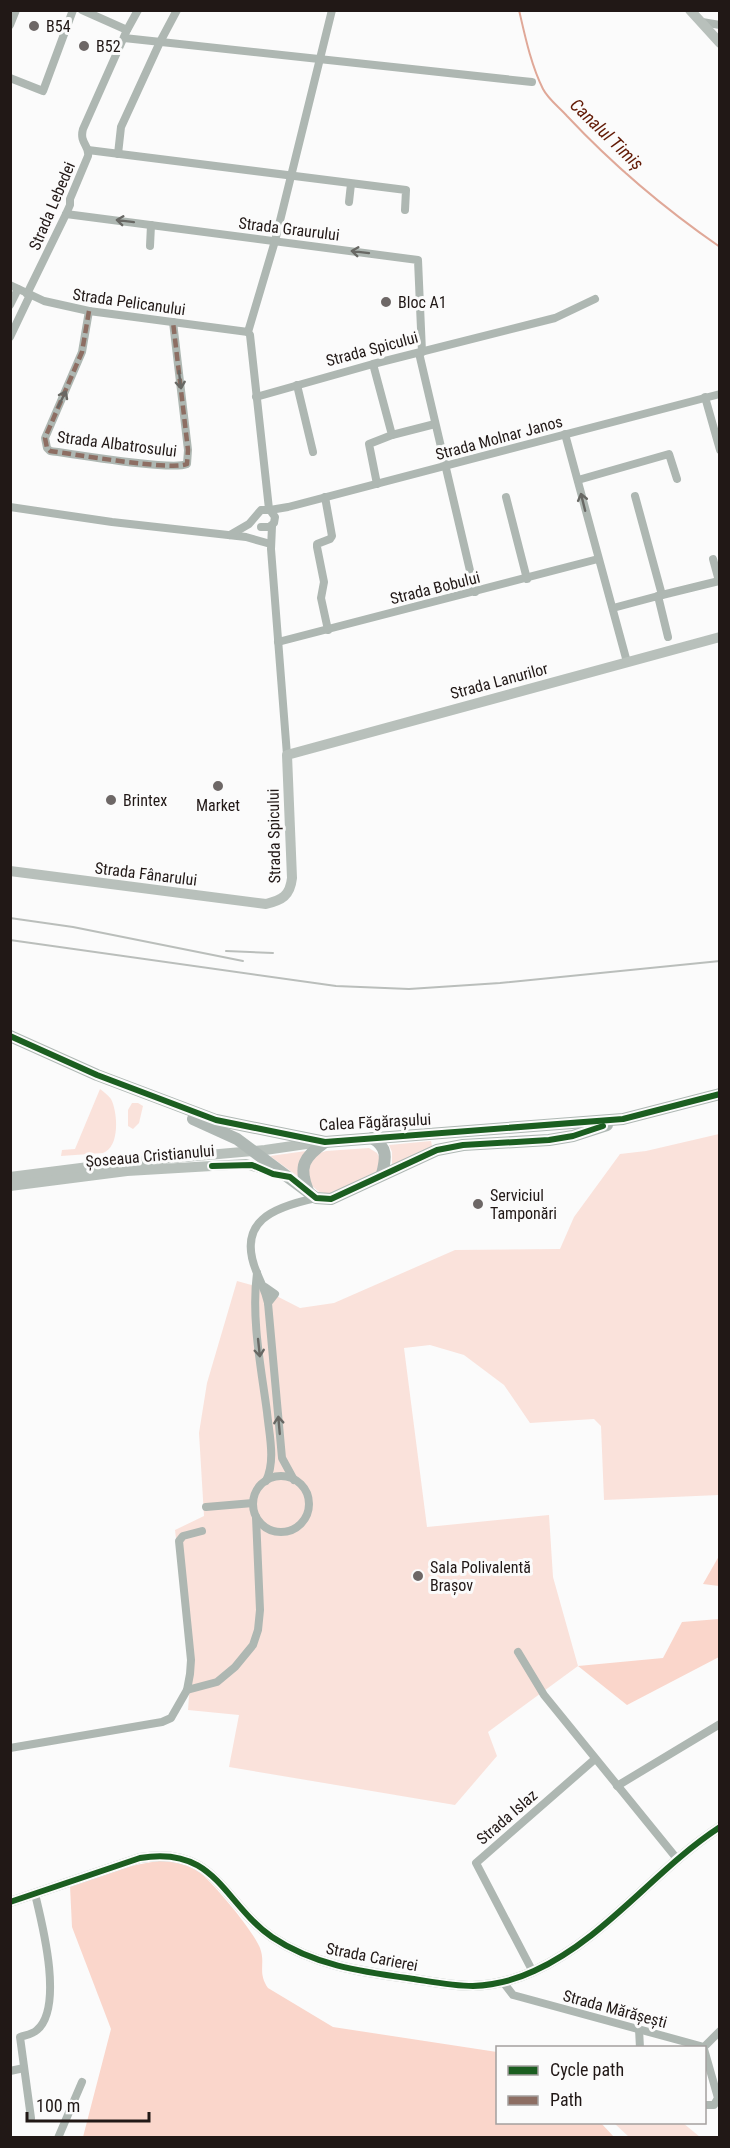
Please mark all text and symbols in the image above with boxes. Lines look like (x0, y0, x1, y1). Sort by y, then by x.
place label: B54 (46, 17, 71, 36)
marker: B54 (27, 19, 41, 33)
place label: B52 (96, 37, 121, 56)
marker: B52 (77, 39, 91, 53)
water label: Canalul Timiș (565, 94, 648, 175)
street label: Strada Lebedei (25, 159, 79, 253)
street label: Strada Graurului (237, 213, 341, 245)
one-way arrow (116, 216, 135, 227)
one-way arrow (351, 246, 370, 257)
street label: Strada Pelicanului (71, 285, 187, 319)
place label: Bloc A1 (398, 293, 447, 312)
marker: Bloc A1 (379, 295, 393, 309)
street label: Strada Spicului (324, 328, 420, 370)
one-way arrow (175, 370, 186, 390)
one-way arrow (56, 390, 68, 408)
street label: Strada Molnar Janos (433, 412, 565, 464)
street label: Strada Albatrosului (56, 427, 178, 461)
one-way arrow (577, 493, 589, 512)
street label: Strada Bobului (388, 568, 482, 608)
street label: Strada Lanurilor (448, 659, 550, 703)
marker: Market (211, 779, 225, 793)
street label: Strada Spicului (264, 789, 284, 883)
place label: Brintex (123, 791, 167, 810)
marker: Brintex (104, 793, 118, 807)
place label: Market (196, 796, 240, 815)
street label: Strada Fânarului (94, 858, 198, 890)
street label: Calea Făgărașului (318, 1110, 432, 1135)
street label: Șoseaua Cristianului (85, 1141, 215, 1172)
place label: Serviciul Tamponări (490, 1186, 557, 1223)
marker: Serviciul Tamponări (471, 1197, 485, 1211)
one-way arrow (254, 1337, 265, 1357)
one-way arrow (273, 1415, 284, 1435)
place label: Sala Polivalentă Brașov (430, 1558, 531, 1596)
marker: Sala Polivalentă Brașov (411, 1569, 425, 1583)
street label: Strada Islaz (473, 1785, 541, 1849)
street label: Strada Carierei (324, 1939, 420, 1975)
street label: Strada Mărășești (561, 1986, 669, 2033)
legend (496, 2046, 706, 2124)
text: Cycle path (550, 2059, 624, 2080)
scale bar (27, 2085, 148, 2123)
text: Path (550, 2089, 583, 2110)
text: 100 m (36, 2095, 80, 2116)

